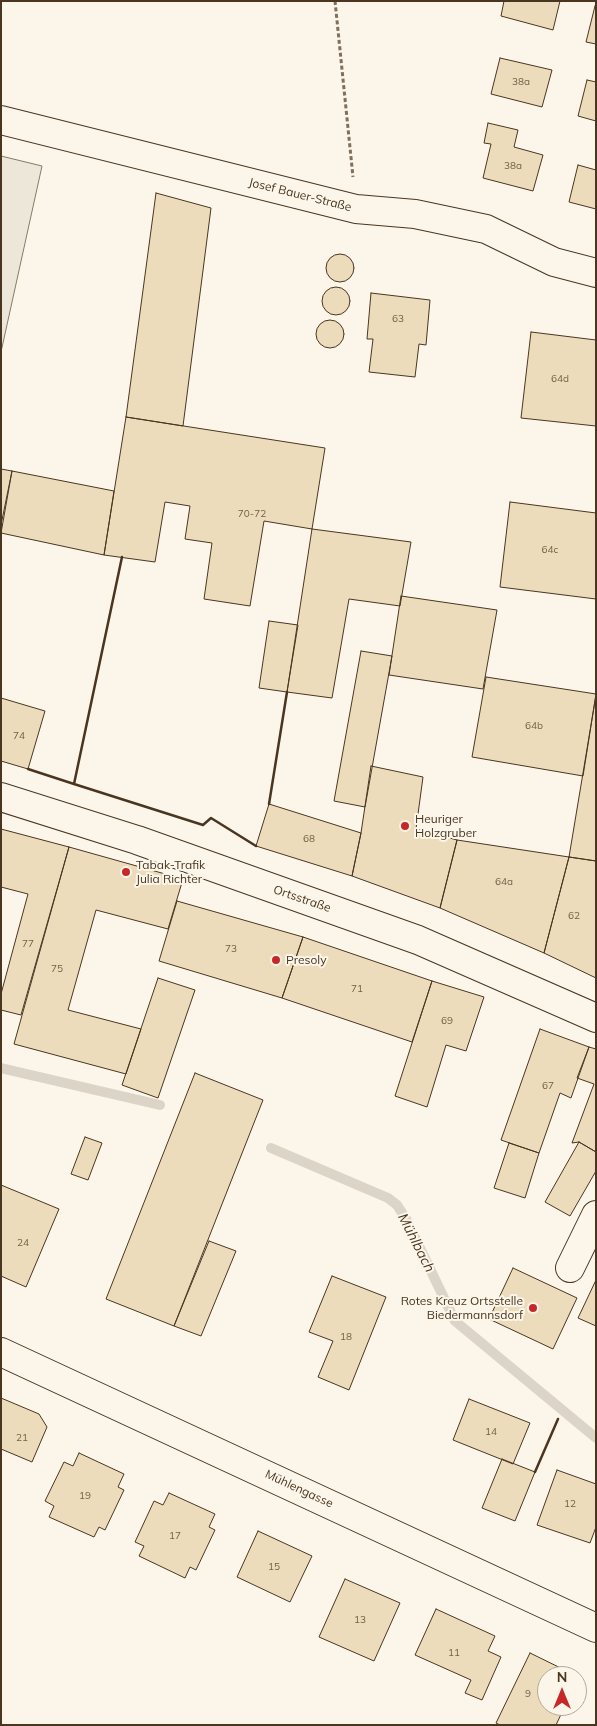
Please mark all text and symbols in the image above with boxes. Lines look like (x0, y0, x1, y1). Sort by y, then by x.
house number: 38a (512, 76, 530, 88)
house number: 38a (504, 160, 522, 172)
street label: Josef Bauer-Straße (247, 175, 353, 215)
house number: 63 (392, 313, 404, 325)
house number: 64d (551, 373, 569, 385)
house number: 70-72 (238, 508, 266, 520)
house number: 64c (542, 544, 558, 556)
house number: 64b (525, 720, 543, 732)
house number: 74 (13, 730, 25, 742)
place label: Heuriger Holzgruber (415, 812, 477, 840)
marker: Heuriger Holzgruber (399, 820, 411, 832)
house number: 68 (303, 833, 315, 845)
place label: Tabak-Trafik Julia Richter (136, 858, 205, 886)
marker: Tabak-Trafik Julia Richter (120, 866, 132, 878)
house number: 64a (495, 876, 513, 888)
street label: Ortsstraße (271, 882, 333, 916)
house number: 62 (568, 910, 580, 922)
house number: 77 (22, 938, 34, 950)
house number: 73 (225, 943, 237, 955)
place label: Presoly (286, 953, 327, 967)
marker: Presoly (270, 954, 282, 966)
house number: 75 (51, 963, 63, 975)
house number: 71 (351, 983, 363, 995)
house number: 69 (441, 1015, 453, 1027)
house number: 67 (542, 1080, 554, 1092)
water label: Mühlbach (394, 1211, 438, 1275)
house number: 24 (17, 1237, 29, 1249)
place label: Rotes Kreuz Ortsstelle Biedermannsdorf (401, 1294, 523, 1322)
marker: Rotes Kreuz Ortsstelle Biedermannsdorf (527, 1302, 539, 1314)
house number: 18 (340, 1331, 352, 1343)
house number: 14 (485, 1426, 497, 1438)
house number: 21 (16, 1432, 28, 1444)
street label: Mühlengasse (263, 1467, 335, 1511)
house number: 19 (79, 1490, 91, 1502)
house number: 12 (564, 1498, 576, 1510)
house number: 17 (169, 1530, 181, 1542)
house number: 15 (268, 1561, 280, 1573)
house number: 13 (354, 1614, 366, 1626)
house number: 11 (448, 1647, 460, 1659)
north arrow (537, 1666, 587, 1716)
text: N (557, 1668, 567, 1686)
house number: 9 (525, 1688, 531, 1700)

